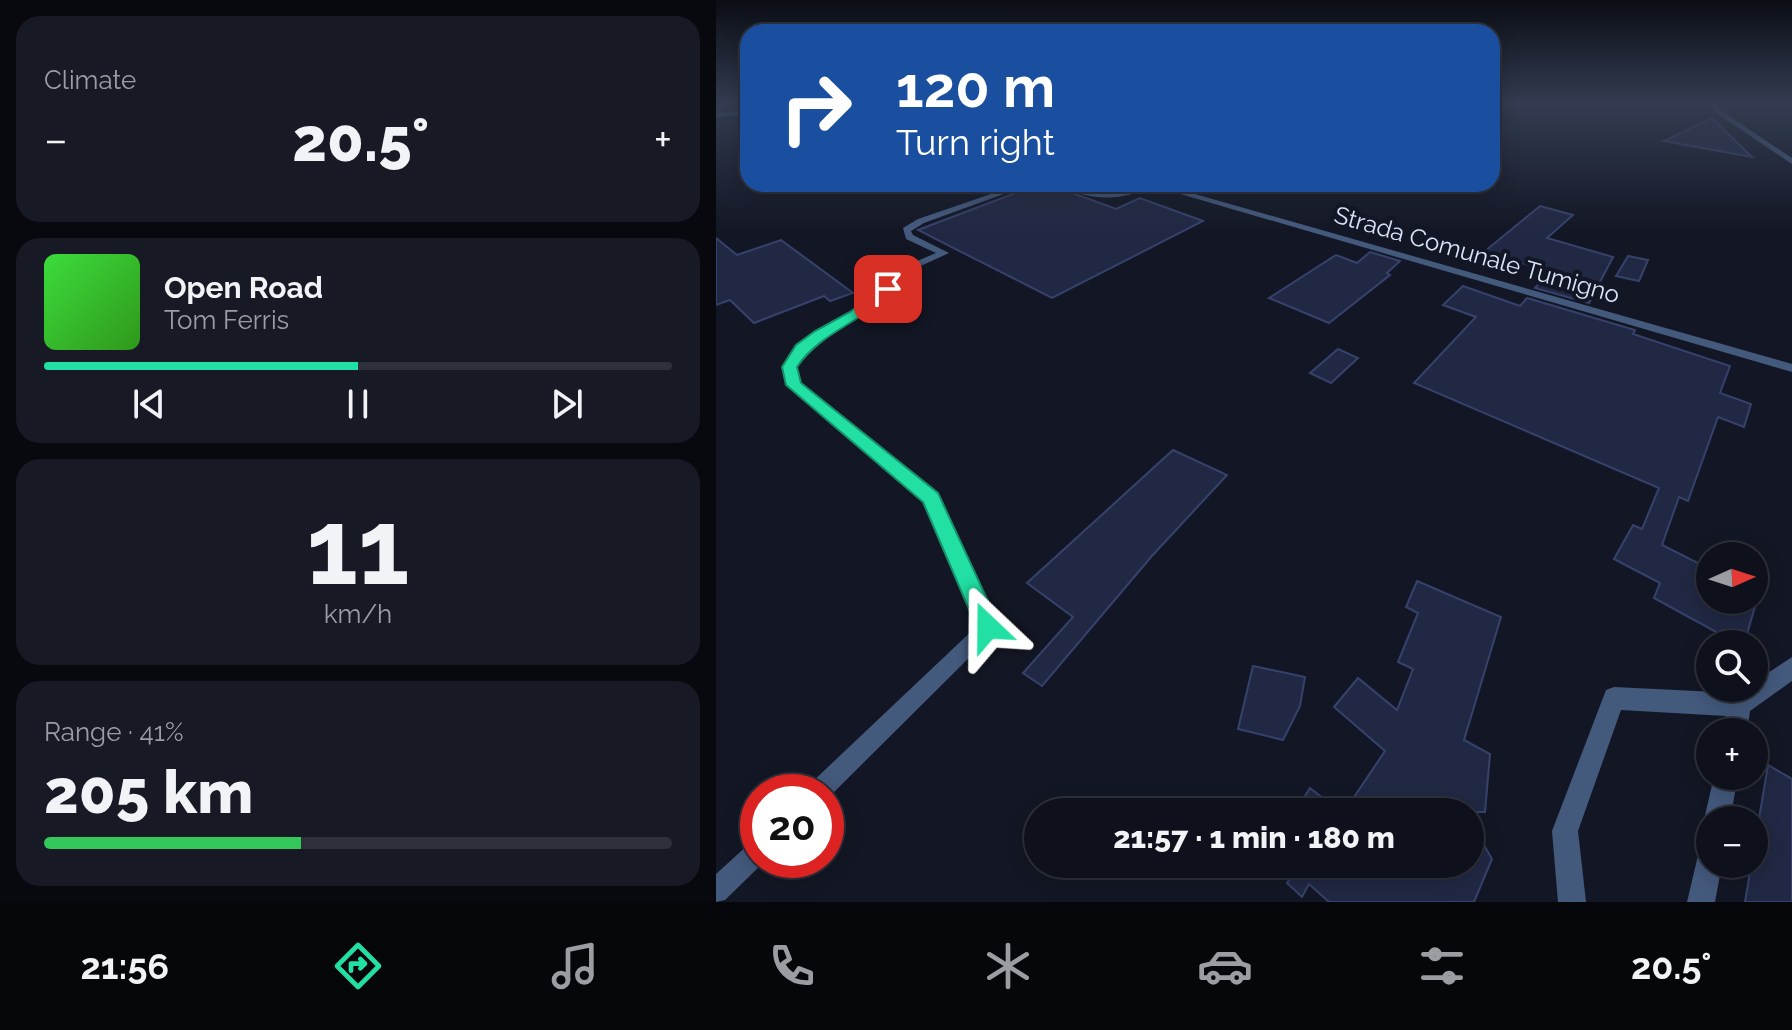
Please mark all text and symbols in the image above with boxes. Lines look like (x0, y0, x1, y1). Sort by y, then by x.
text: 120 m (896, 54, 1055, 120)
icon: right (764, 56, 868, 160)
text: Climate (44, 65, 136, 95)
text: 20.5° (292, 105, 429, 175)
text: − (44, 114, 68, 165)
text: + (654, 114, 672, 165)
text: Turn right (896, 121, 1055, 163)
street label: Strada Comunale Tumigno (1331, 200, 1623, 309)
pin (854, 255, 922, 323)
icon: arrive (866, 267, 910, 311)
text: Open Road (164, 270, 323, 305)
text: Tom Ferris (164, 305, 289, 335)
icon: previous (127, 382, 171, 426)
icon: pause (336, 382, 380, 426)
icon: next (545, 382, 589, 426)
text: 11 (307, 486, 409, 608)
north arrow (1696, 542, 1768, 614)
map controls (1696, 542, 1768, 878)
position arrow (946, 585, 1030, 669)
text: km/h (324, 599, 392, 629)
button: search (1696, 630, 1768, 702)
text: Range · 41% (44, 717, 184, 747)
button: + (1696, 718, 1768, 790)
text: 205 km (44, 757, 253, 827)
speed limit sign: 20 (740, 774, 844, 878)
button: − (1696, 806, 1768, 878)
text: 21:57 · 1 min · 180 m (1113, 820, 1395, 855)
icon: directions (330, 938, 386, 994)
icon: music (547, 938, 603, 994)
icon: phone (764, 938, 820, 994)
icon: climate (980, 938, 1036, 994)
icon: car (1197, 938, 1253, 994)
icon: filters (1414, 938, 1470, 994)
text: 21:56 (80, 945, 169, 987)
text: 20.5° (1631, 945, 1712, 987)

